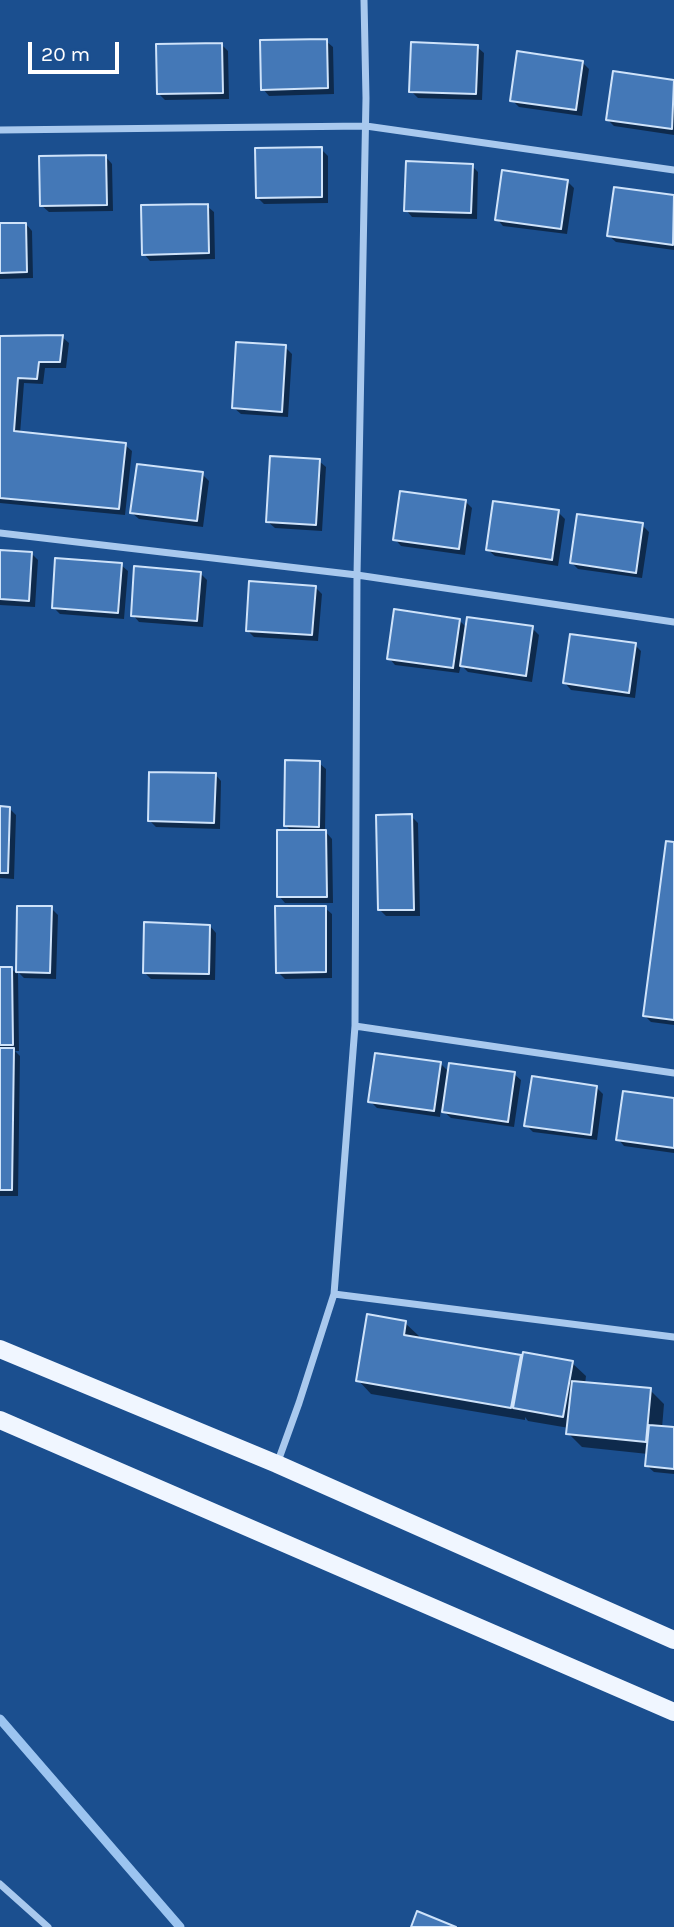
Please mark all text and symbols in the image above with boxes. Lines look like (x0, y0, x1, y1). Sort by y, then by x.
scale bar (32, 28, 122, 72)
text: 20 m (41, 42, 90, 66)

